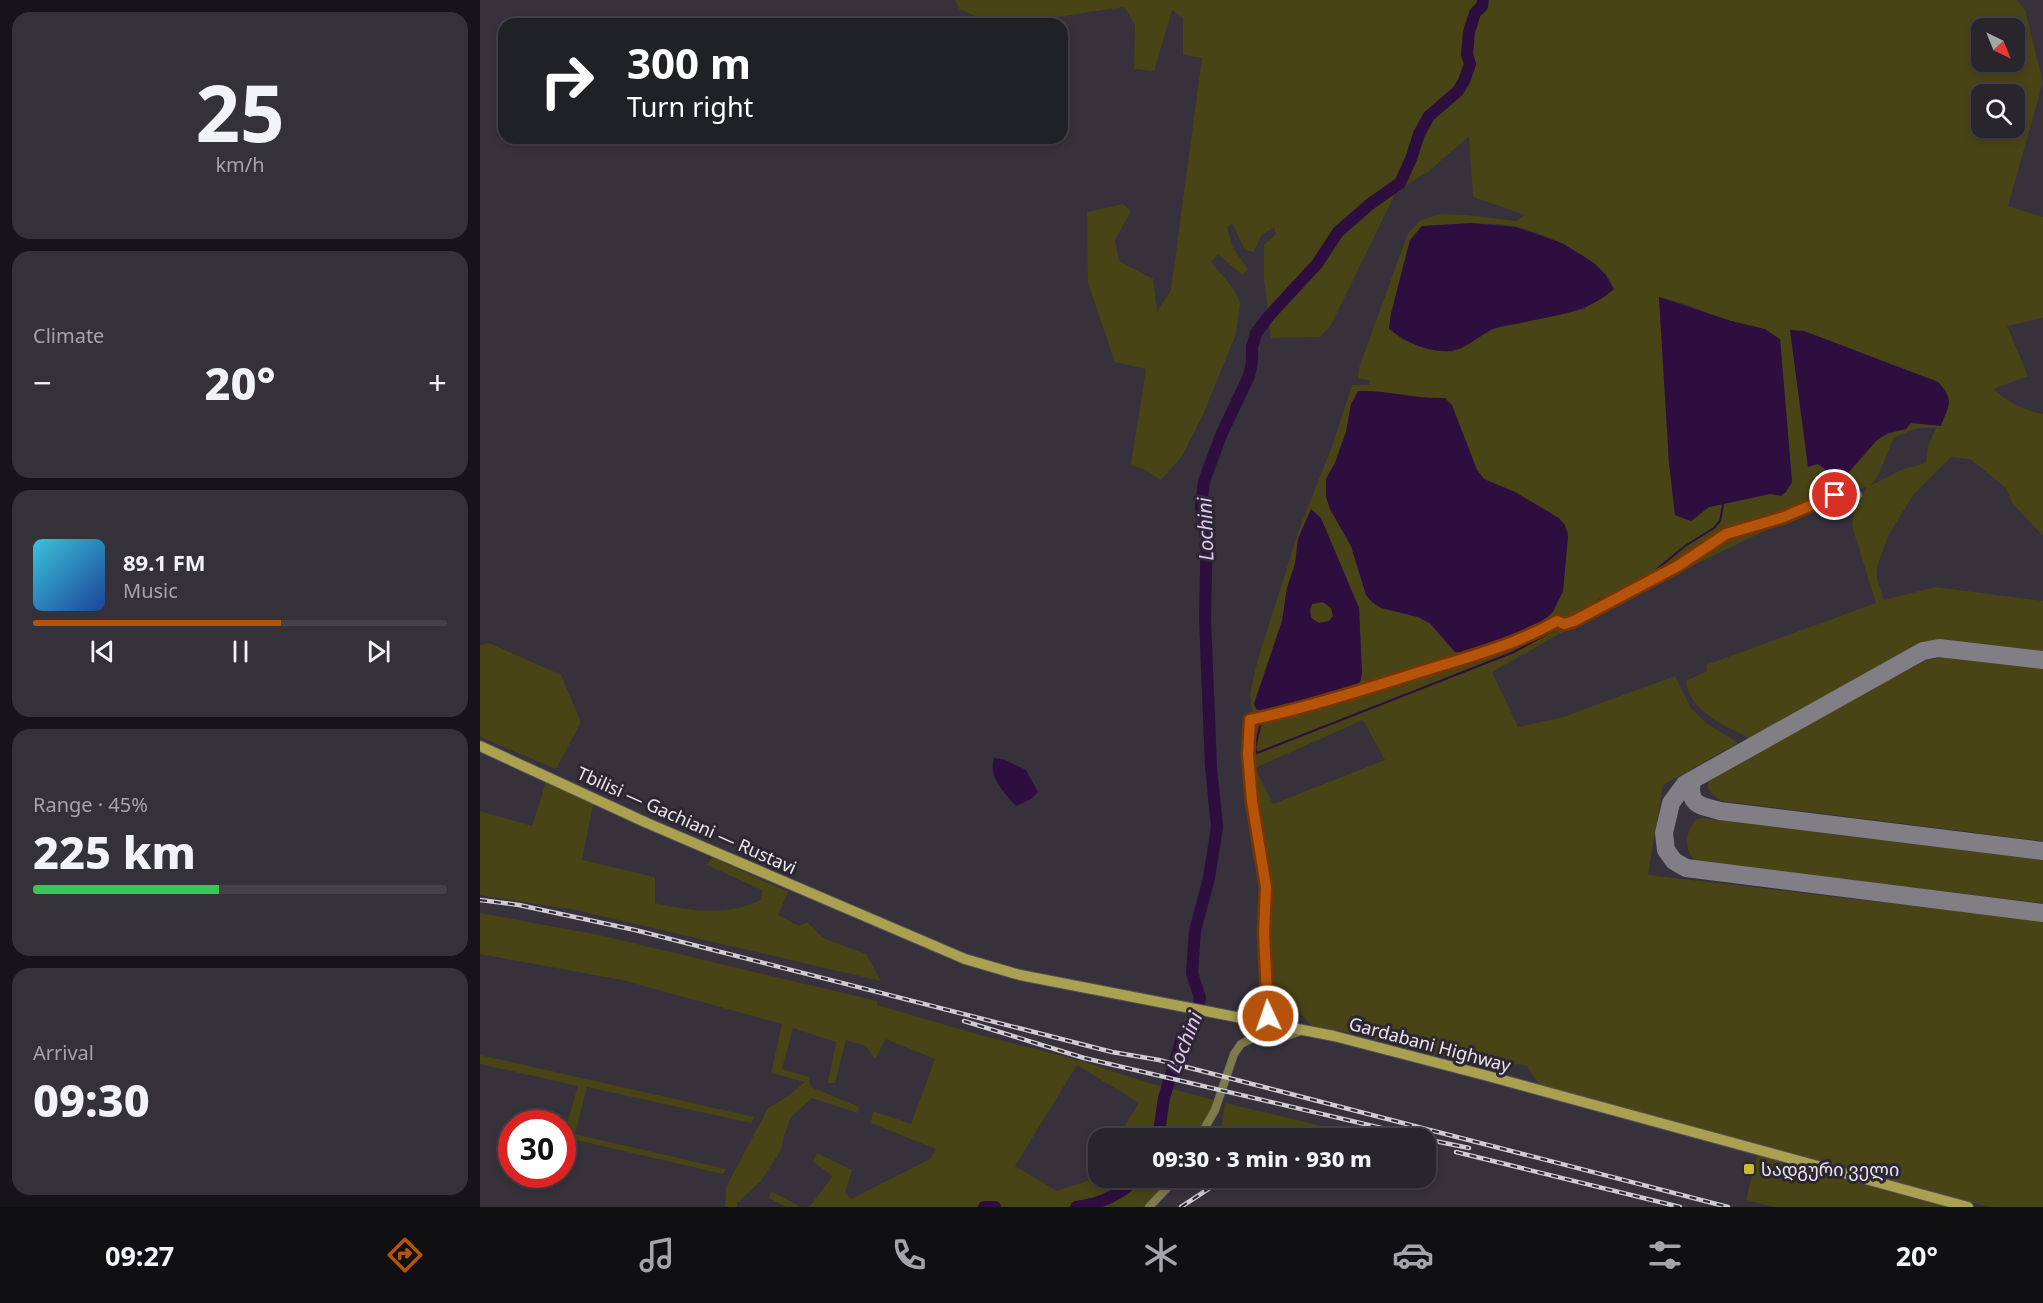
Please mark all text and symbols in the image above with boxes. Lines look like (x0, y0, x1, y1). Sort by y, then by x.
north arrow (1971, 18, 2025, 72)
map controls (1971, 18, 2025, 138)
text: 300 m (627, 34, 751, 91)
icon: right (528, 42, 606, 120)
text: 25 (195, 59, 285, 165)
button: search (1971, 84, 2025, 138)
text: Turn right (627, 88, 753, 125)
text: km/h (215, 151, 265, 178)
text: Climate (33, 322, 104, 349)
text: 20° (204, 352, 276, 413)
text: − (33, 360, 52, 405)
text: + (428, 360, 447, 405)
pin (1809, 469, 1860, 520)
icon: arrive (1818, 478, 1851, 511)
water label: Lochini (1190, 496, 1220, 561)
text: 89.1 FM (123, 547, 205, 577)
text: Music (123, 577, 178, 604)
icon: previous (86, 635, 119, 668)
icon: pause (224, 635, 257, 668)
icon: next (362, 635, 395, 668)
street label: Tbilisi — Gachiani — Rustavi (574, 761, 800, 879)
text: Range · 45% (33, 791, 148, 818)
text: 225 km (33, 821, 196, 882)
position arrow (1236, 984, 1300, 1048)
water label: Lochini (1160, 1007, 1209, 1076)
street label: Gardabani Highway (1346, 1011, 1514, 1077)
text: Arrival (33, 1039, 94, 1066)
text: 09:30 (33, 1069, 150, 1130)
speed limit sign: 30 (498, 1110, 576, 1188)
text: 09:30 · 3 min · 930 m (1152, 1143, 1372, 1173)
place label: სადგური ველი (1761, 1157, 1899, 1181)
marker: სადგური ველი (1742, 1162, 1756, 1176)
icon: directions (384, 1234, 426, 1276)
icon: music (636, 1234, 678, 1276)
icon: phone (888, 1234, 930, 1276)
icon: climate (1140, 1234, 1182, 1276)
icon: car (1392, 1234, 1434, 1276)
icon: filters (1644, 1234, 1686, 1276)
text: 09:27 (105, 1237, 174, 1274)
text: 20° (1896, 1237, 1938, 1274)

